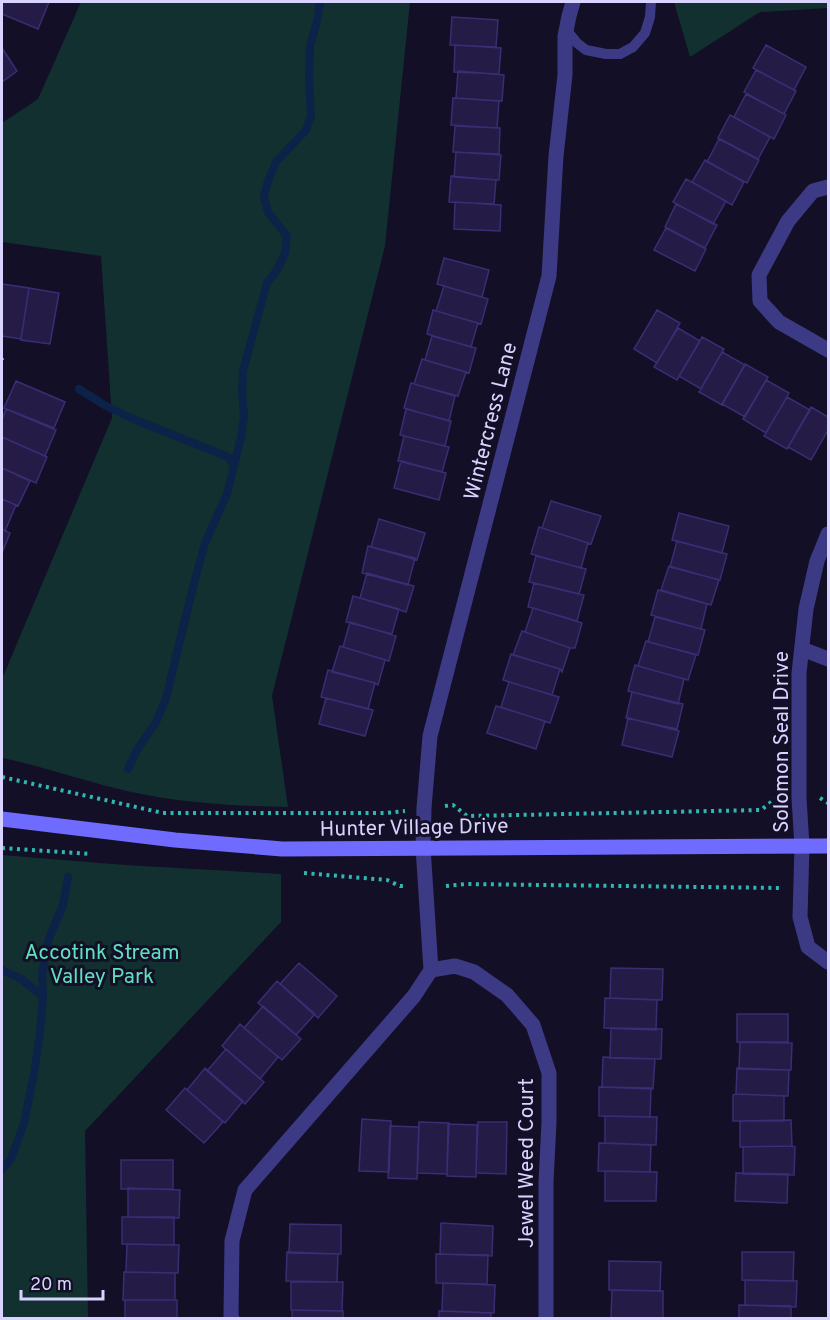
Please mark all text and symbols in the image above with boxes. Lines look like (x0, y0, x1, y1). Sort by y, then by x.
street label: Wintercress Lane (459, 340, 524, 503)
street label: Solomon Seal Drive (769, 651, 796, 833)
street label: Hunter Village Drive (319, 813, 509, 844)
park label: Accotink Stream Valley Park (24, 940, 180, 991)
street label: Jewel Weed Court (514, 1078, 541, 1248)
scale bar (21, 1263, 104, 1301)
text: 20 m (30, 1274, 72, 1297)

